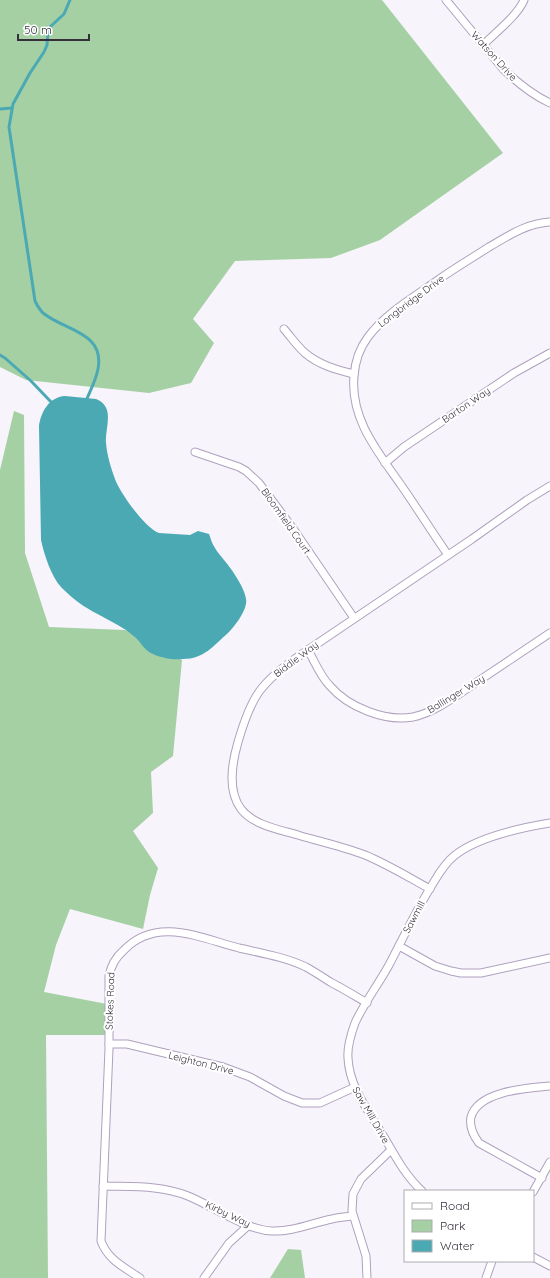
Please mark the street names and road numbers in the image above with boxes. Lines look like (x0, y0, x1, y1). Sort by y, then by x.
street label: Watson Drive (468, 28, 520, 84)
street label: Longbridge Drive (375, 272, 447, 330)
street label: Barton Way (439, 384, 493, 426)
street label: Bloomfield Court (258, 485, 314, 557)
street label: Biddle Way (271, 638, 321, 680)
street label: Ballinger Way (425, 672, 487, 716)
street label: Sawmill (400, 898, 428, 936)
street label: Stokes Road (102, 972, 118, 1030)
street label: Leighton Drive (167, 1049, 235, 1077)
street label: Saw Mill Drive (349, 1084, 393, 1146)
street label: Kirby Way (203, 1198, 253, 1230)

